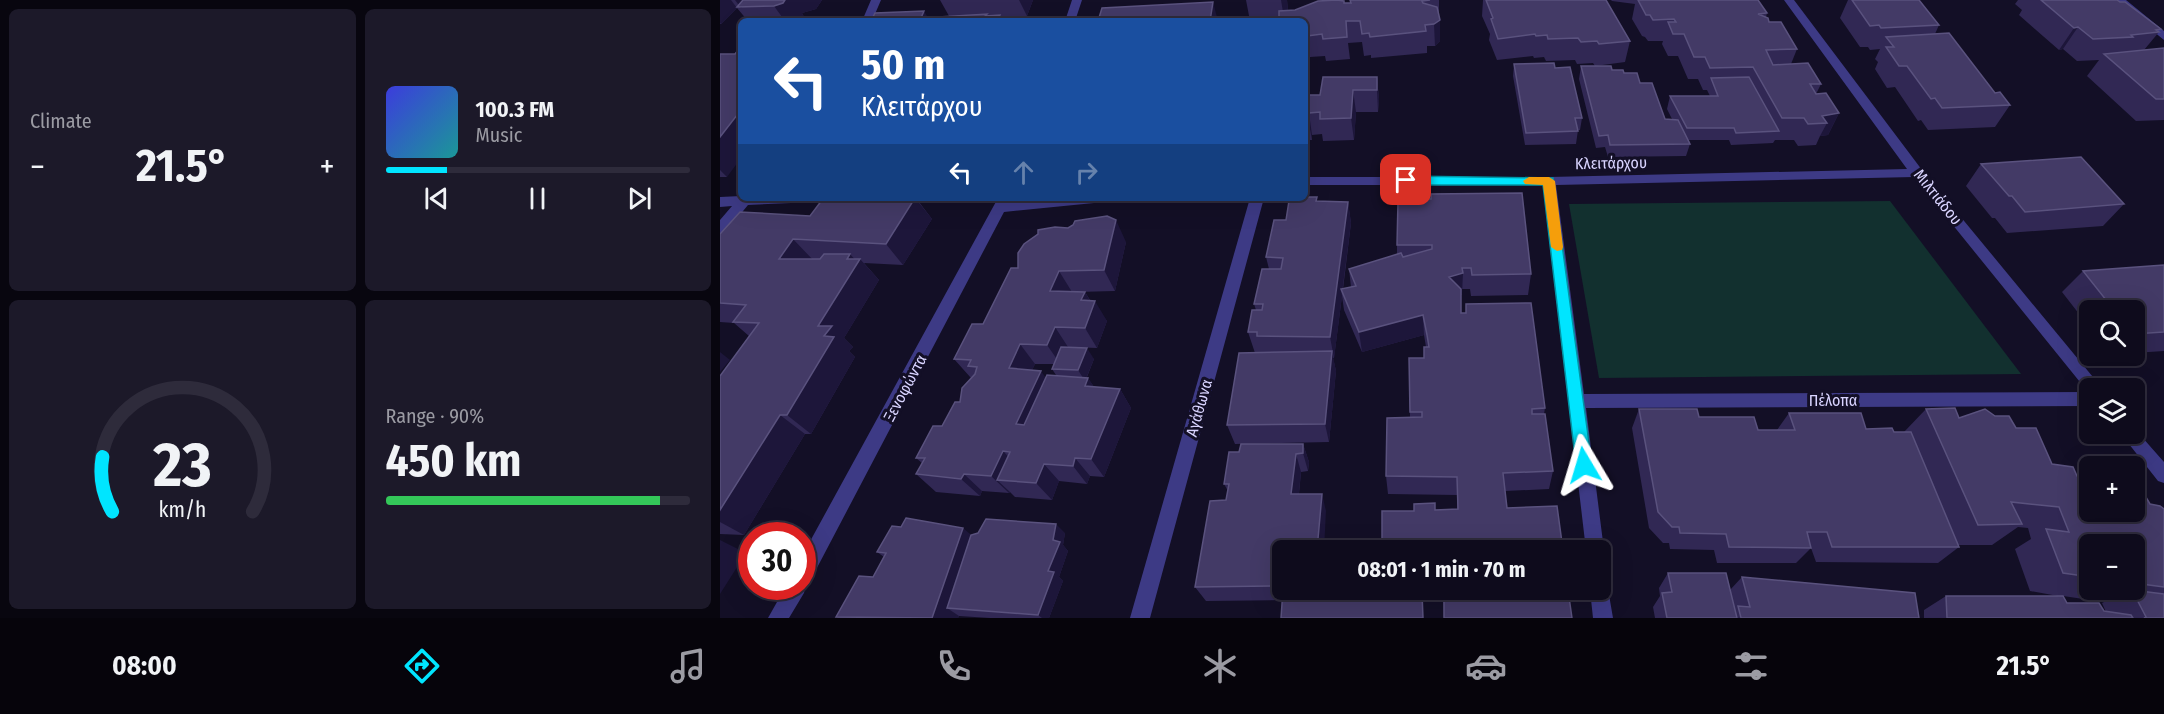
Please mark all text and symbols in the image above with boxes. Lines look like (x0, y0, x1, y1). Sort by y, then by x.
text: 50 m (861, 40, 945, 90)
icon: left (762, 42, 840, 120)
text: Κλειτάρχου (861, 91, 983, 123)
text: 100.3 FM (476, 96, 554, 123)
text: Climate (30, 109, 92, 133)
text: Music (476, 123, 522, 147)
text: 21.5° (136, 139, 228, 193)
text: − (30, 147, 45, 187)
text: + (319, 147, 335, 187)
street label: Κλειτάρχου (1575, 153, 1647, 173)
pin (1380, 154, 1431, 205)
icon: left (944, 156, 977, 189)
icon: ahead (1007, 156, 1040, 189)
icon: right (1070, 156, 1103, 189)
icon: arrive (1389, 163, 1422, 196)
street label: Μιλτιάδου (1910, 165, 1966, 229)
icon: previous (420, 182, 453, 215)
icon: pause (521, 182, 554, 215)
icon: next (623, 182, 656, 215)
map controls (2079, 300, 2145, 600)
button: search (2079, 300, 2145, 366)
street label: Ξενοφώντα (879, 351, 931, 425)
street label: Αγάθωνα (1182, 377, 1216, 439)
button: layers (2079, 378, 2145, 444)
street label: Πέλοπα (1809, 391, 1857, 410)
text: Range · 90% (386, 404, 484, 428)
text: 23 (152, 428, 211, 503)
position arrow (1552, 433, 1616, 497)
text: 450 km (386, 434, 521, 488)
button: + (2079, 456, 2145, 522)
text: km/h (158, 497, 206, 523)
speed limit sign: 30 (738, 522, 816, 600)
button: − (2079, 534, 2145, 600)
text: 08:01 · 1 min · 70 m (1357, 556, 1526, 583)
icon: directions (401, 645, 443, 687)
icon: music (667, 645, 709, 687)
icon: phone (933, 645, 975, 687)
icon: climate (1199, 645, 1241, 687)
icon: car (1465, 645, 1507, 687)
icon: filters (1730, 645, 1772, 687)
text: 08:00 (112, 650, 177, 682)
text: 21.5° (1996, 650, 2052, 682)

